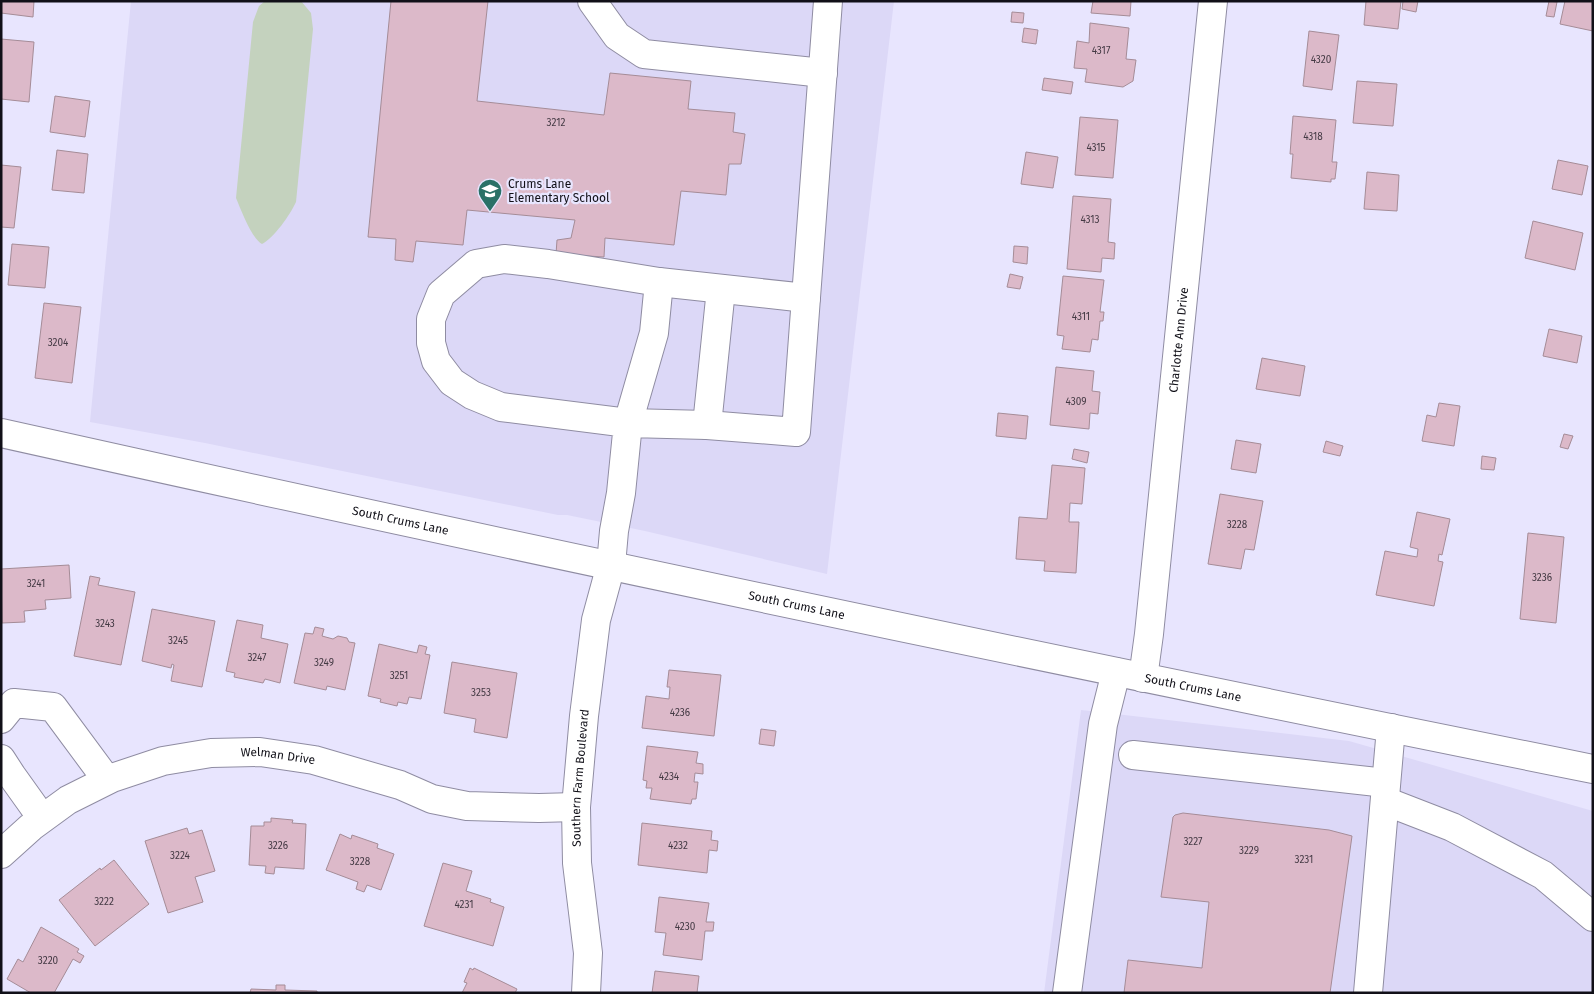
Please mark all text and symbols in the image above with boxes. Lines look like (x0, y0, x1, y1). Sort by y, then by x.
house number: 4317 (1092, 45, 1111, 57)
house number: 4320 (1311, 54, 1332, 66)
house number: 3212 (547, 117, 565, 129)
house number: 4318 (1303, 131, 1323, 143)
house number: 4315 (1086, 142, 1106, 154)
place label: Crums Lane Elementary School (508, 177, 610, 205)
school or university icon: Crums Lane Elementary School (477, 178, 503, 212)
house number: 4313 (1080, 214, 1100, 226)
street label: Charlotte Ann Drive (1166, 287, 1191, 393)
house number: 4311 (1072, 311, 1090, 323)
house number: 3204 (48, 337, 69, 349)
house number: 4309 (1066, 396, 1086, 408)
street label: South Crums Lane (351, 503, 450, 538)
house number: 3228 (1227, 519, 1248, 531)
house number: 3236 (1532, 572, 1552, 584)
house number: 3241 (27, 578, 45, 590)
street label: South Crums Lane (747, 588, 846, 622)
house number: 3243 (95, 618, 115, 630)
house number: 3245 (168, 635, 188, 647)
house number: 3247 (247, 652, 267, 664)
house number: 3249 (314, 657, 334, 669)
house number: 3251 (390, 670, 408, 682)
street label: South Crums Lane (1143, 671, 1243, 704)
house number: 3253 (471, 687, 491, 699)
house number: 4236 (670, 707, 690, 719)
street label: Southern Farm Boulevard (569, 708, 592, 847)
street label: Welman Drive (241, 745, 316, 767)
house number: 4234 (659, 771, 680, 783)
house number: 3227 (1183, 836, 1203, 848)
house number: 3226 (268, 840, 288, 852)
house number: 4232 (668, 840, 688, 852)
house number: 3229 (1239, 845, 1259, 857)
house number: 3224 (170, 850, 191, 862)
house number: 3231 (1295, 854, 1313, 866)
house number: 3228 (350, 856, 371, 868)
house number: 3222 (94, 896, 114, 908)
house number: 4231 (454, 899, 474, 911)
house number: 4230 (675, 921, 696, 933)
house number: 3220 (38, 955, 59, 967)

